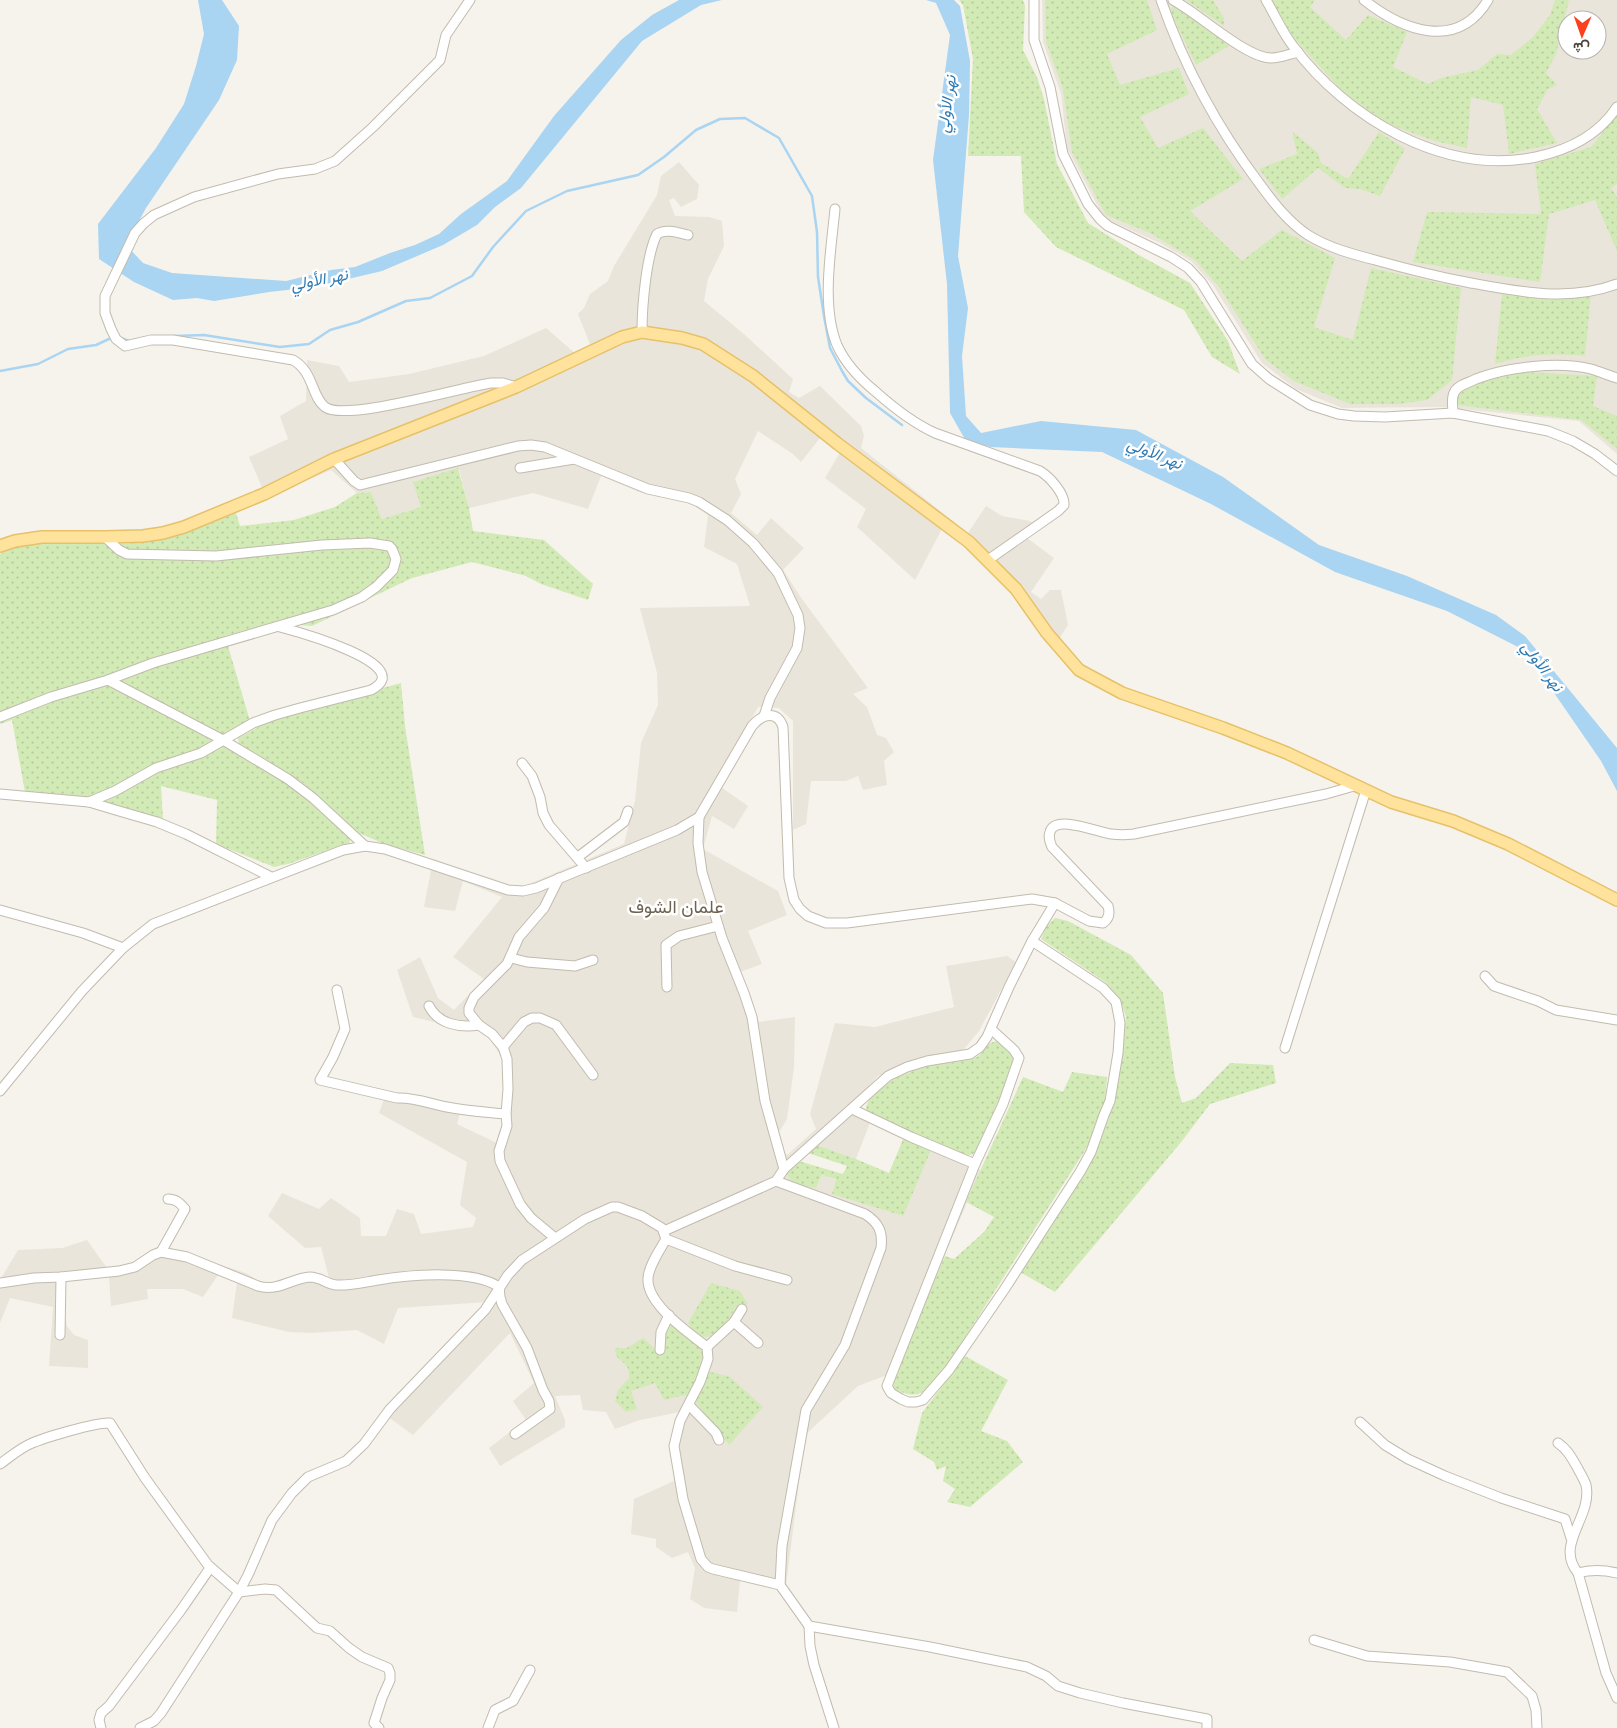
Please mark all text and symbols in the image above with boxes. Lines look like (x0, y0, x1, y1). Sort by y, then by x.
north arrow (1557, 10, 1607, 60)
text: ش (1573, 39, 1590, 57)
water label: نهر الأولي (932, 73, 964, 135)
water label: نهر الأولي (289, 263, 351, 298)
water label: نهر الأولي (1123, 433, 1187, 477)
water label: نهر الأولي (1514, 637, 1569, 699)
district label: علمان الشوف (628, 895, 724, 918)

